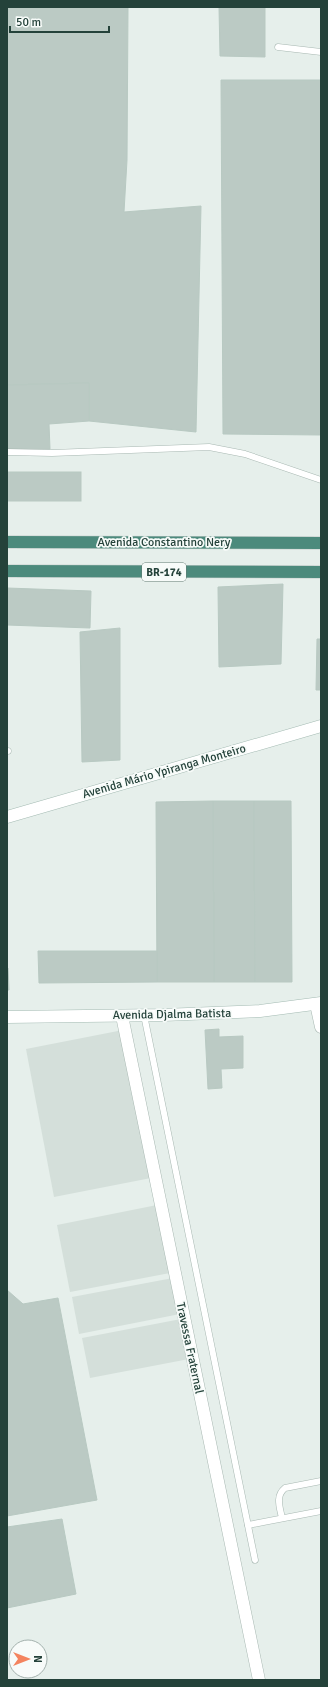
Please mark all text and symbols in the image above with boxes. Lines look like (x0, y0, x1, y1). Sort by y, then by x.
scale bar (10, 8, 109, 34)
text: 50 m (16, 15, 41, 30)
street label: Avenida Constantino Nery (98, 535, 231, 550)
road number: BR-174 (142, 563, 186, 581)
street label: Avenida Mário Ypiranga Monteiro (81, 741, 248, 802)
street label: Avenida Djalma Batista (113, 1006, 231, 1023)
street label: Travessa Fraternal (173, 1301, 207, 1396)
north arrow (8, 1639, 48, 1679)
text: N (31, 1655, 44, 1663)

